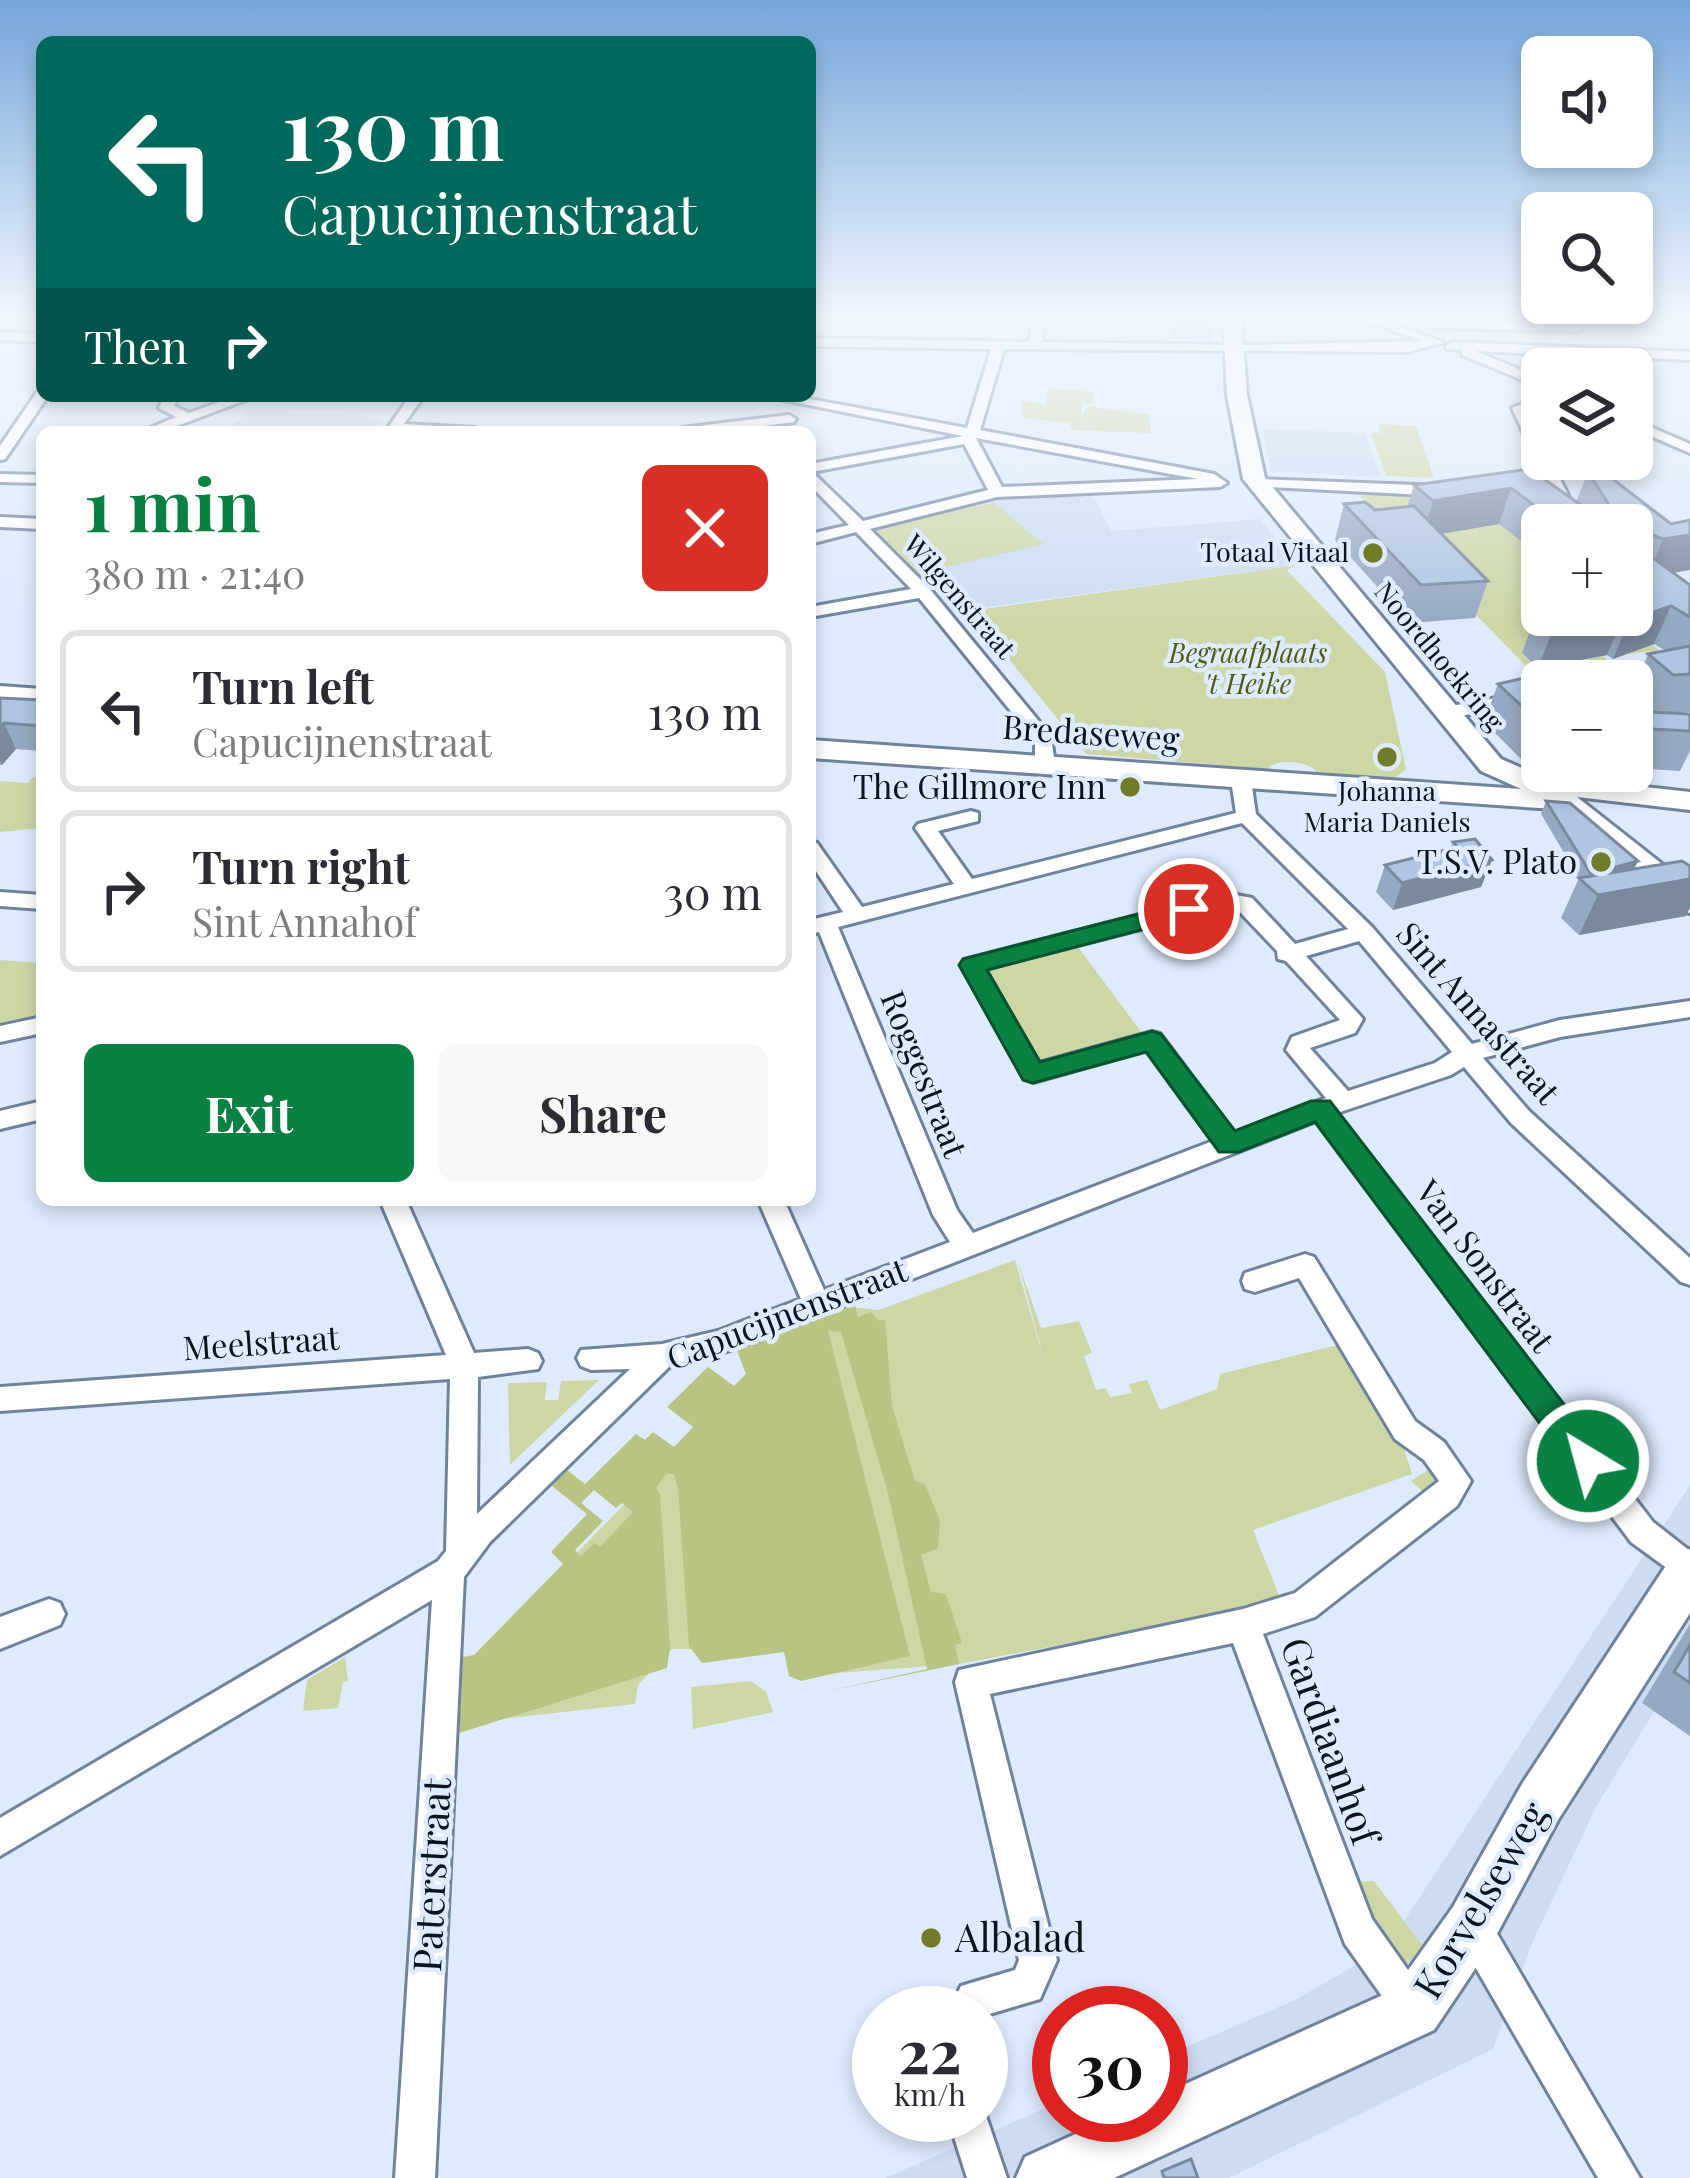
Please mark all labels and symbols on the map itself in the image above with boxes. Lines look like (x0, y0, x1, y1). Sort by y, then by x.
street label: Wilgenstraat (896, 525, 1025, 666)
place label: Totaal Vitaal (1200, 533, 1349, 569)
marker: Totaal Vitaal (1360, 540, 1386, 566)
street label: Noordhoekring (1367, 573, 1514, 739)
park label: Begraafplaats 't Heike (1168, 634, 1327, 701)
street label: Bredaseweg (1001, 703, 1182, 759)
marker: Johanna Maria Daniels (1374, 744, 1400, 770)
place label: The Gillmore Inn (853, 763, 1106, 807)
place label: Johanna Maria Daniels (1304, 772, 1470, 839)
marker: The Gillmore Inn (1117, 774, 1143, 800)
place label: T.S.V. Plato (1417, 838, 1577, 882)
marker: T.S.V. Plato (1588, 849, 1614, 875)
pin (1138, 858, 1240, 960)
street label: Sint Annastraat (1388, 911, 1572, 1113)
street label: Roggestraat (872, 983, 980, 1164)
street label: Van Sonstraat (1407, 1169, 1566, 1361)
street label: Capucijnenstraat (660, 1246, 914, 1378)
street label: Meelstraat (181, 1314, 342, 1368)
position arrow (1525, 1398, 1651, 1524)
street label: Gardiaanhof (1270, 1630, 1394, 1854)
street label: Paterstraat (399, 1775, 461, 1973)
street label: Korvelseweg (1400, 1791, 1559, 2007)
place label: Albalad (954, 1910, 1085, 1962)
marker: Albalad (918, 1925, 944, 1951)
speed limit sign: 30 (1032, 1986, 1188, 2142)

